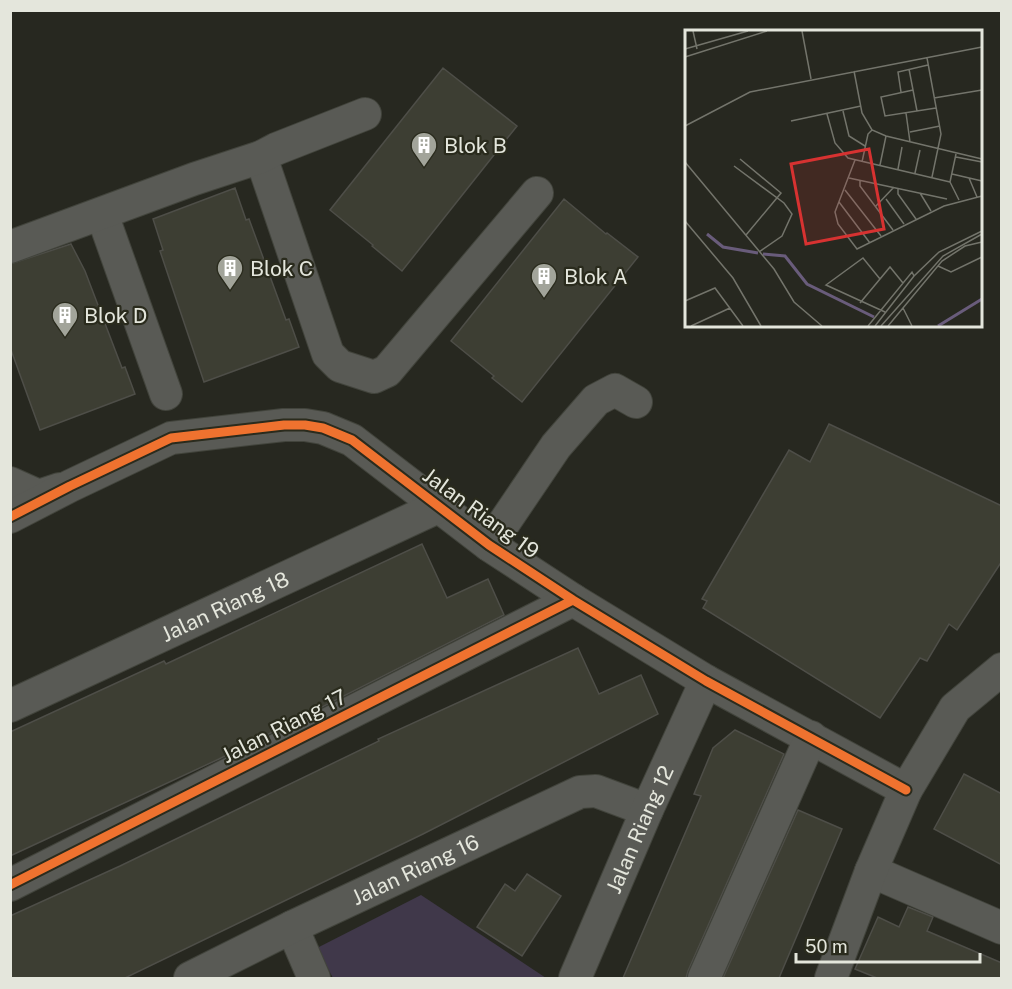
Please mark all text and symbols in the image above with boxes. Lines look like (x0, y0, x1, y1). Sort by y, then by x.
inset map (685, 30, 982, 327)
building icon: Blok B (409, 130, 439, 168)
place label: Blok B (444, 133, 507, 158)
building icon: Blok C (215, 253, 245, 291)
place label: Blok C (250, 256, 313, 281)
building icon: Blok A (529, 261, 559, 299)
place label: Blok A (564, 264, 628, 289)
building icon: Blok D (50, 300, 80, 338)
place label: Blok D (84, 303, 147, 328)
street label: Jalan Riang 19 (418, 462, 544, 564)
street label: Jalan Riang 18 (157, 566, 293, 647)
street label: Jalan Riang 17 (217, 684, 351, 768)
street label: Jalan Riang 12 (600, 761, 678, 897)
street label: Jalan Riang 16 (347, 829, 483, 910)
scale bar (796, 926, 980, 964)
text: 50 m (805, 936, 848, 957)

